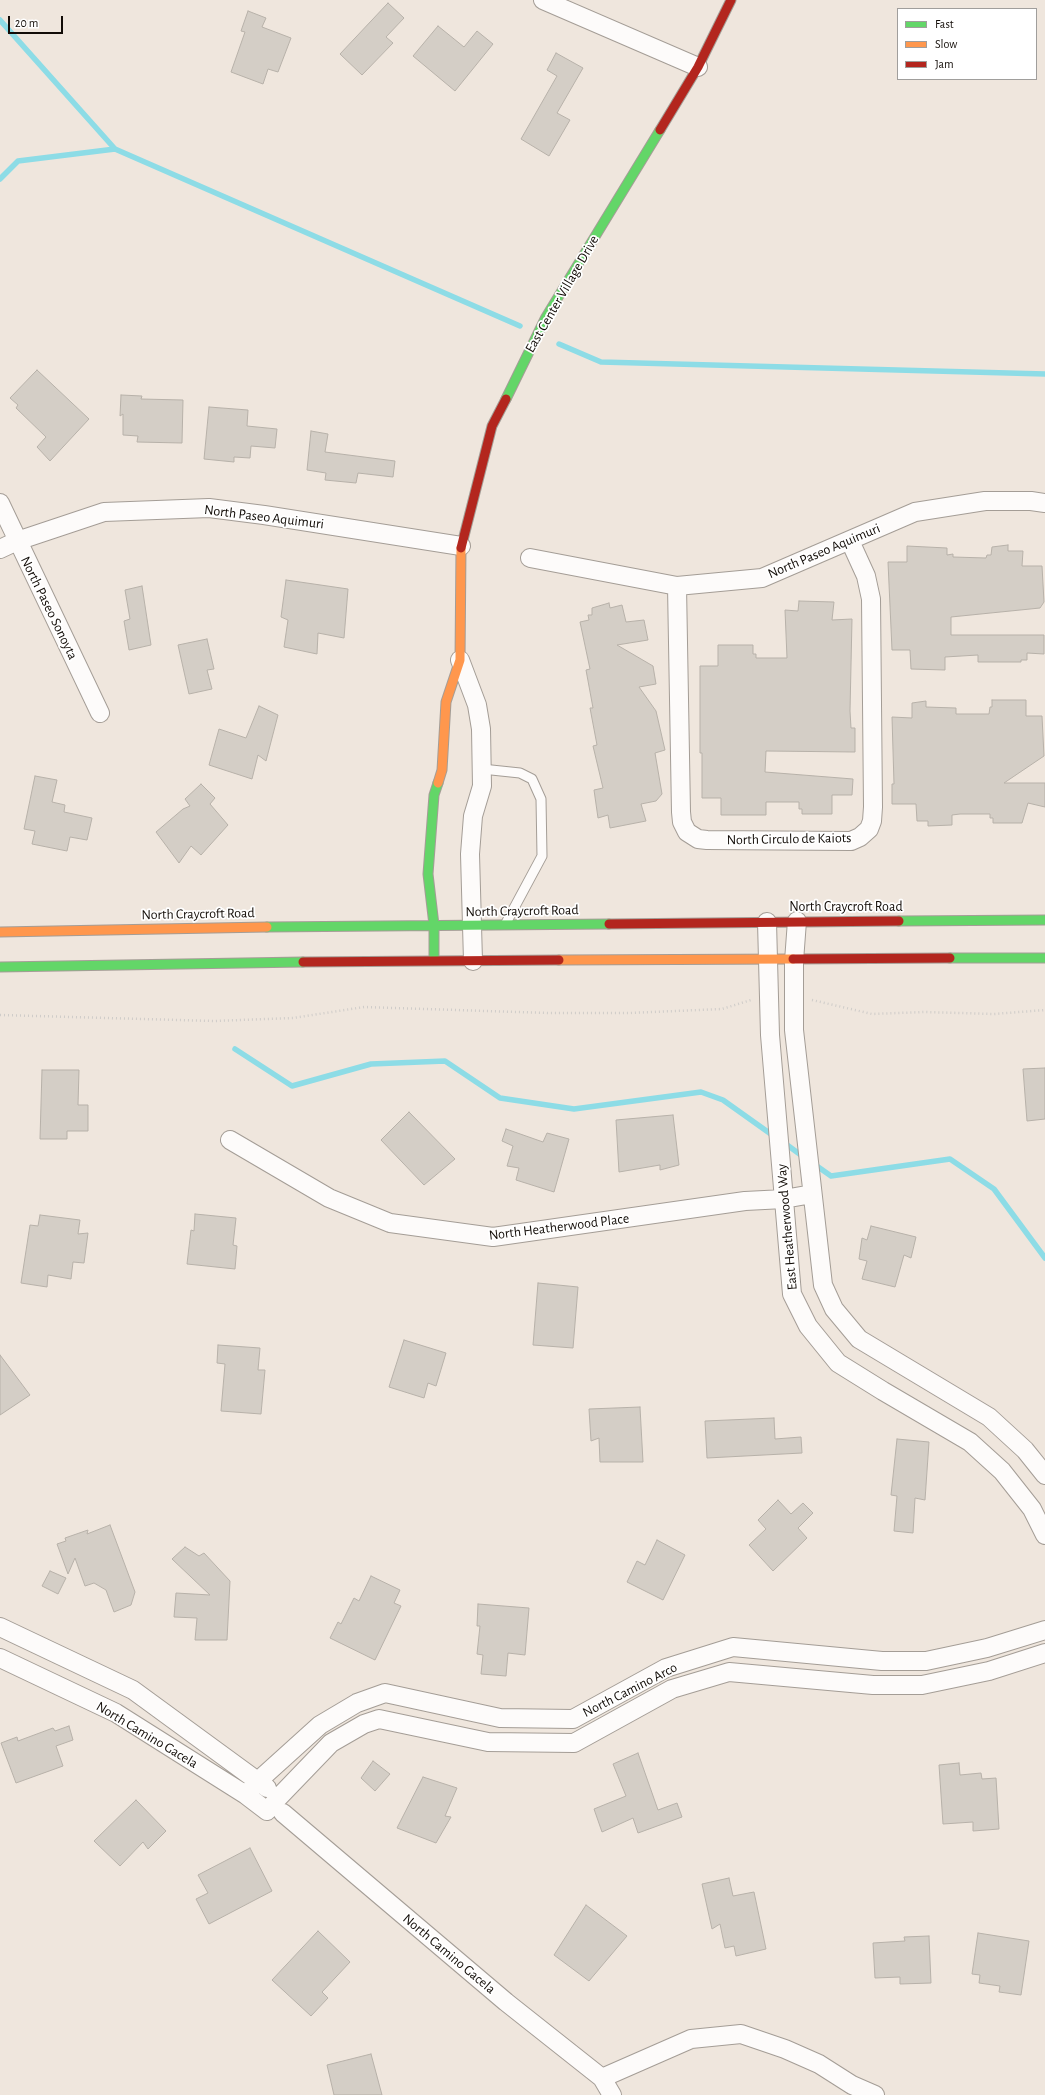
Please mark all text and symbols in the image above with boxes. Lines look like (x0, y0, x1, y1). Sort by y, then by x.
scale bar (10, 8, 65, 34)
legend (897, 8, 1037, 80)
text: 20 m (15, 17, 38, 29)
text: Fast (935, 18, 954, 30)
text: Slow (935, 38, 957, 50)
text: Jam (935, 58, 954, 70)
street label: East Center Village Drive (522, 232, 602, 356)
street label: North Paseo Aquimuri (203, 501, 325, 533)
street label: North Paseo Aquimuri (765, 520, 883, 582)
street label: North Paseo Sonoyta (17, 554, 81, 662)
street label: North Circulo de Kaiots (726, 830, 852, 848)
street label: North Craycroft Road (789, 899, 903, 915)
street label: North Craycroft Road (465, 902, 579, 920)
street label: North Craycroft Road (141, 905, 255, 923)
street label: East Heatherwood Way (773, 1163, 801, 1291)
street label: North Heatherwood Place (488, 1210, 630, 1244)
street label: North Camino Arco (580, 1659, 680, 1721)
street label: North Camino Gacela (93, 1698, 201, 1772)
street label: North Camino Gacela (399, 1910, 499, 1998)

